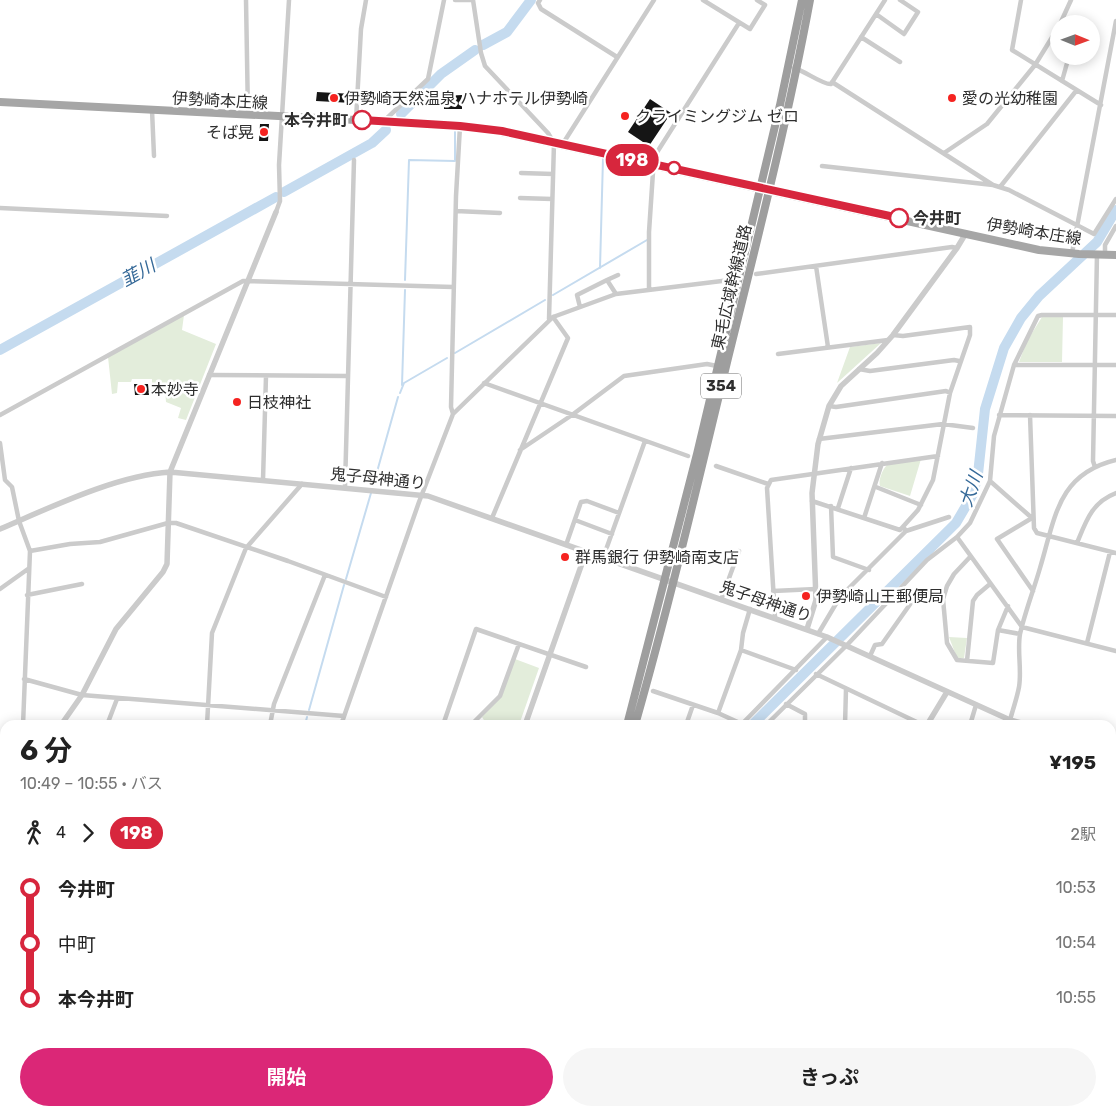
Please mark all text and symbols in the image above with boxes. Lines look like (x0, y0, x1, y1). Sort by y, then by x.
north arrow (1050, 15, 1100, 65)
map controls (1050, 15, 1100, 65)
street label: 伊勢崎本庄線 (172, 88, 268, 112)
place label: 伊勢崎天然温泉 ハナホテル伊勢崎 (344, 89, 588, 108)
place label: 愛の光幼稚園 (962, 89, 1058, 108)
marker: 伊勢崎天然温泉 ハナホテル伊勢崎 (328, 92, 340, 104)
marker: 愛の光幼稚園 (946, 92, 958, 104)
place label: クライミングジム ゼロ (635, 107, 799, 126)
marker: 本今井町 (352, 110, 372, 130)
marker: クライミングジム ゼロ (619, 110, 631, 122)
place label: 本今井町 (284, 111, 348, 130)
place label: そば晃 (206, 123, 254, 142)
marker: そば晃 (258, 126, 270, 138)
line badge: 198 (603, 144, 661, 176)
text: 198 (616, 149, 648, 171)
unlabelled marker (667, 161, 681, 175)
marker: 今井町 (889, 208, 909, 228)
place label: 今井町 (913, 209, 961, 228)
street label: 伊勢崎本庄線 (985, 215, 1083, 248)
street label: 東毛広域幹線道路 (708, 223, 755, 352)
water label: 韮川 (117, 254, 161, 291)
road number: 354 (701, 374, 741, 398)
place label: 本妙寺 (151, 380, 199, 399)
marker: 本妙寺 (135, 383, 147, 395)
place label: 日枝神社 (247, 393, 311, 412)
marker: 日枝神社 (231, 396, 243, 408)
street label: 鬼子母神通り (329, 464, 427, 493)
water label: 大川 (955, 467, 988, 510)
place label: 群馬銀行 伊勢崎南支店 (575, 548, 739, 567)
marker: 群馬銀行 伊勢崎南支店 (559, 551, 571, 563)
street label: 鬼子母神通り (717, 577, 814, 626)
place label: 伊勢崎山王郵便局 (816, 587, 944, 606)
marker: 伊勢崎山王郵便局 (800, 590, 812, 602)
text: 6 分 (20, 734, 72, 767)
text: ¥195 (1049, 751, 1096, 774)
text: 10:49 – 10:55 · バス (20, 774, 163, 793)
icon: walk (20, 819, 48, 847)
icon: forward (74, 819, 102, 847)
text: 198 (120, 822, 153, 844)
text: 4 (56, 823, 66, 842)
text: 2駅 (1071, 825, 1096, 844)
text: 今井町 (58, 878, 115, 901)
text: 10:53 (1056, 878, 1096, 897)
text: 中町 (58, 933, 96, 956)
text: 10:54 (1055, 933, 1096, 952)
text: 本今井町 (58, 988, 134, 1011)
text: 10:55 (1056, 988, 1096, 1007)
button: 開始 (20, 1048, 553, 1106)
button: きっぷ (563, 1048, 1096, 1106)

